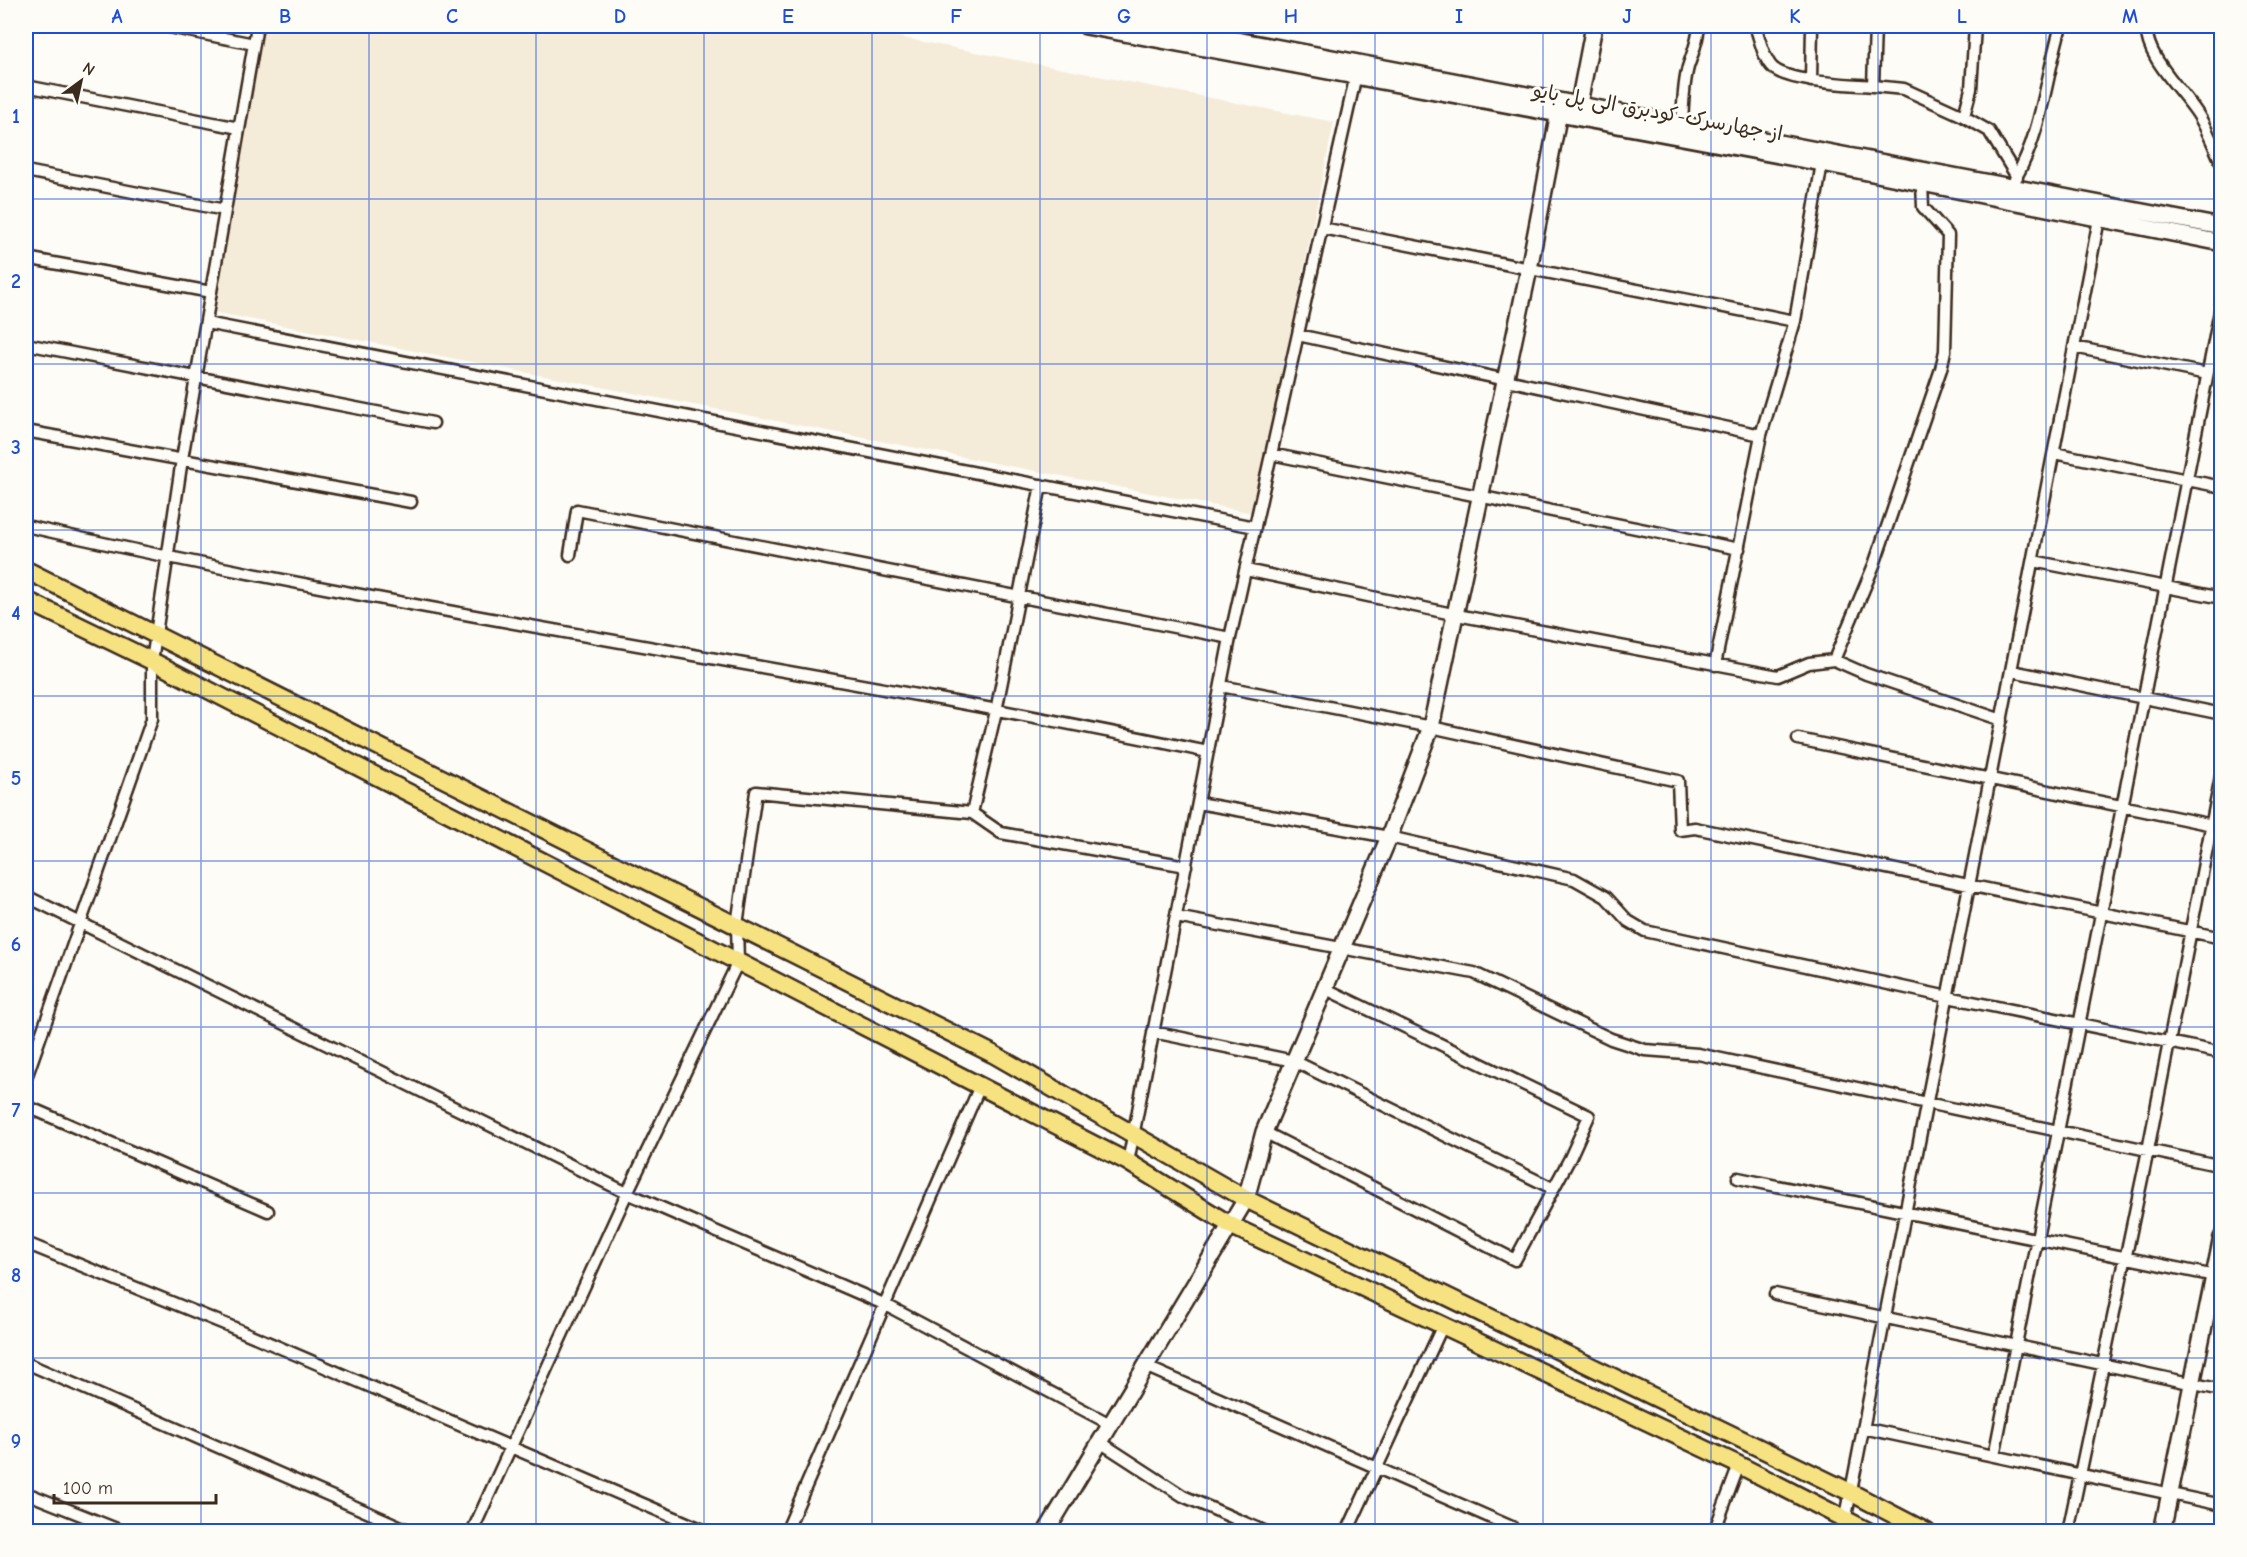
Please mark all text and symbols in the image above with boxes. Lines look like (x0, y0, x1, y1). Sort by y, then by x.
text: A (111, 5, 123, 28)
text: B (279, 5, 291, 28)
text: C (446, 5, 458, 28)
text: D (614, 5, 626, 28)
text: E (782, 5, 794, 28)
text: F (950, 5, 962, 28)
text: G (1117, 5, 1131, 28)
text: H (1284, 5, 1298, 28)
text: I (1455, 5, 1463, 28)
text: J (1622, 5, 1632, 28)
text: K (1789, 5, 1801, 28)
text: L (1957, 5, 1967, 28)
text: M (2122, 5, 2138, 28)
north arrow (51, 51, 111, 111)
text: N (79, 59, 98, 80)
street label: از جهارسرک-کودبرق الی پل بایو (1529, 78, 1785, 146)
text: 1 (12, 105, 20, 128)
text: 2 (11, 270, 21, 293)
text: 3 (11, 436, 21, 459)
text: 4 (11, 602, 21, 625)
text: 5 (11, 767, 21, 790)
text: 6 (11, 933, 21, 956)
text: 7 (12, 1099, 21, 1122)
text: 8 (11, 1264, 21, 1287)
text: 9 (11, 1430, 21, 1453)
scale bar (54, 1467, 216, 1505)
text: 100 m (63, 1478, 113, 1499)

